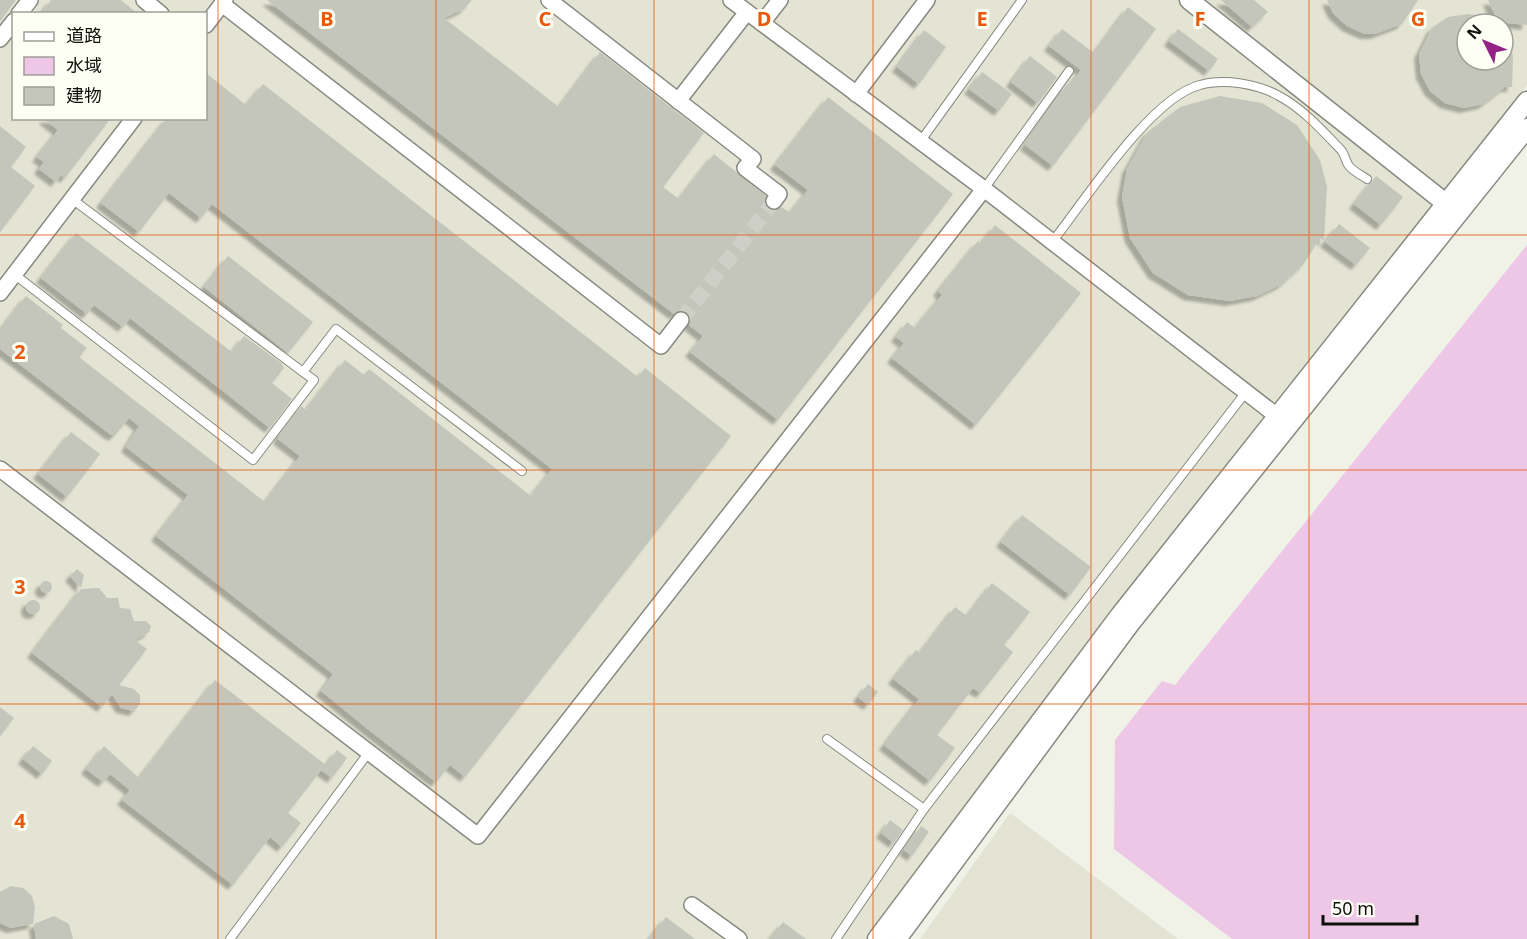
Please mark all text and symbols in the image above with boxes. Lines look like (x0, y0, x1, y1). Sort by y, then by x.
text: B (320, 5, 334, 32)
text: C (539, 5, 552, 32)
text: D (757, 5, 771, 32)
text: E (976, 5, 988, 32)
text: F (1195, 5, 1205, 32)
text: G (1411, 5, 1425, 32)
legend (12, 12, 207, 120)
north arrow (1455, 12, 1515, 72)
text: N (1462, 20, 1487, 44)
text: 道路 (66, 23, 102, 47)
text: 水域 (66, 53, 102, 77)
text: 建物 (66, 83, 102, 107)
text: 2 (14, 338, 26, 365)
text: 3 (14, 573, 26, 600)
text: 4 (14, 807, 26, 834)
scale bar (1323, 888, 1418, 926)
text: 50 m (1332, 896, 1374, 920)

